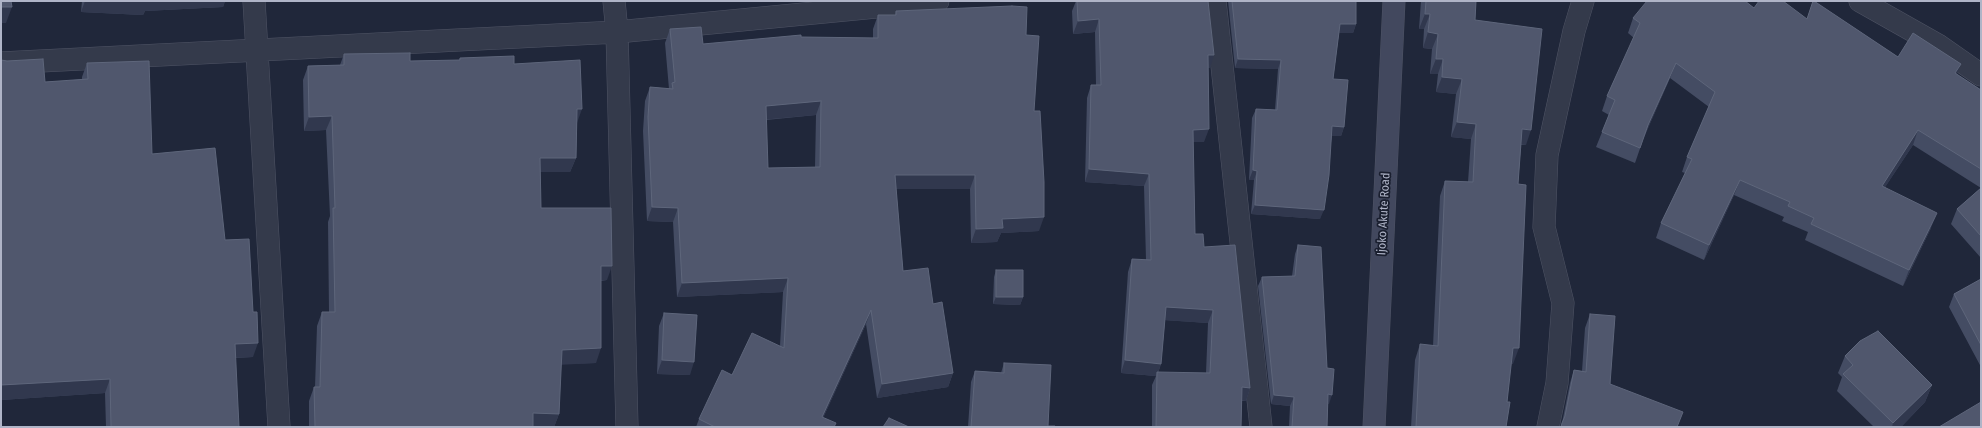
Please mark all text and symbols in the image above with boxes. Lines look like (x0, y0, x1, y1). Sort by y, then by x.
street label: Ijoko Akute Road (1375, 172, 1393, 256)

